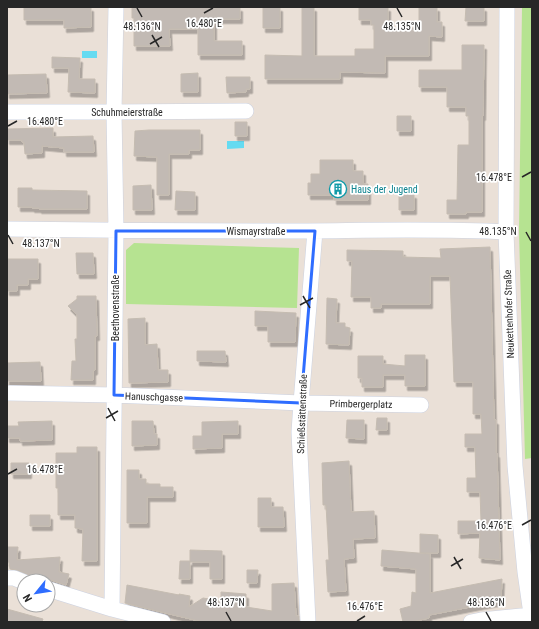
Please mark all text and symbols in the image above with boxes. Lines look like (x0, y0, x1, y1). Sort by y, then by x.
text: 16.480°E (186, 18, 222, 29)
text: 48.136°N (123, 21, 161, 32)
text: 48.135°N (383, 21, 421, 32)
street label: Schuhmeierstraße (91, 107, 163, 118)
text: 16.480°E (27, 116, 63, 127)
text: 16.478°E (476, 172, 512, 183)
building icon: Haus der Jugend (328, 179, 348, 199)
place label: Haus der Jugend (351, 184, 418, 195)
street label: Wismayrstraße (227, 226, 286, 237)
text: 48.135°N (479, 226, 517, 237)
text: 48.137°N (22, 238, 60, 249)
street label: Neukettenhofer Straße (502, 269, 516, 359)
street label: Beethovenstraße (110, 275, 121, 341)
street label: Schießstättenstraße (295, 374, 309, 454)
street label: Hanuschgasse (125, 390, 184, 404)
street label: Primbergerplatz (329, 398, 393, 410)
text: 16.478°E (27, 464, 63, 475)
text: 16.476°E (476, 520, 512, 531)
north arrow (16, 573, 56, 613)
text: N (20, 591, 35, 604)
text: 48.137°N (207, 597, 245, 608)
text: 48.136°N (467, 597, 505, 608)
text: 16.476°E (347, 601, 383, 612)

